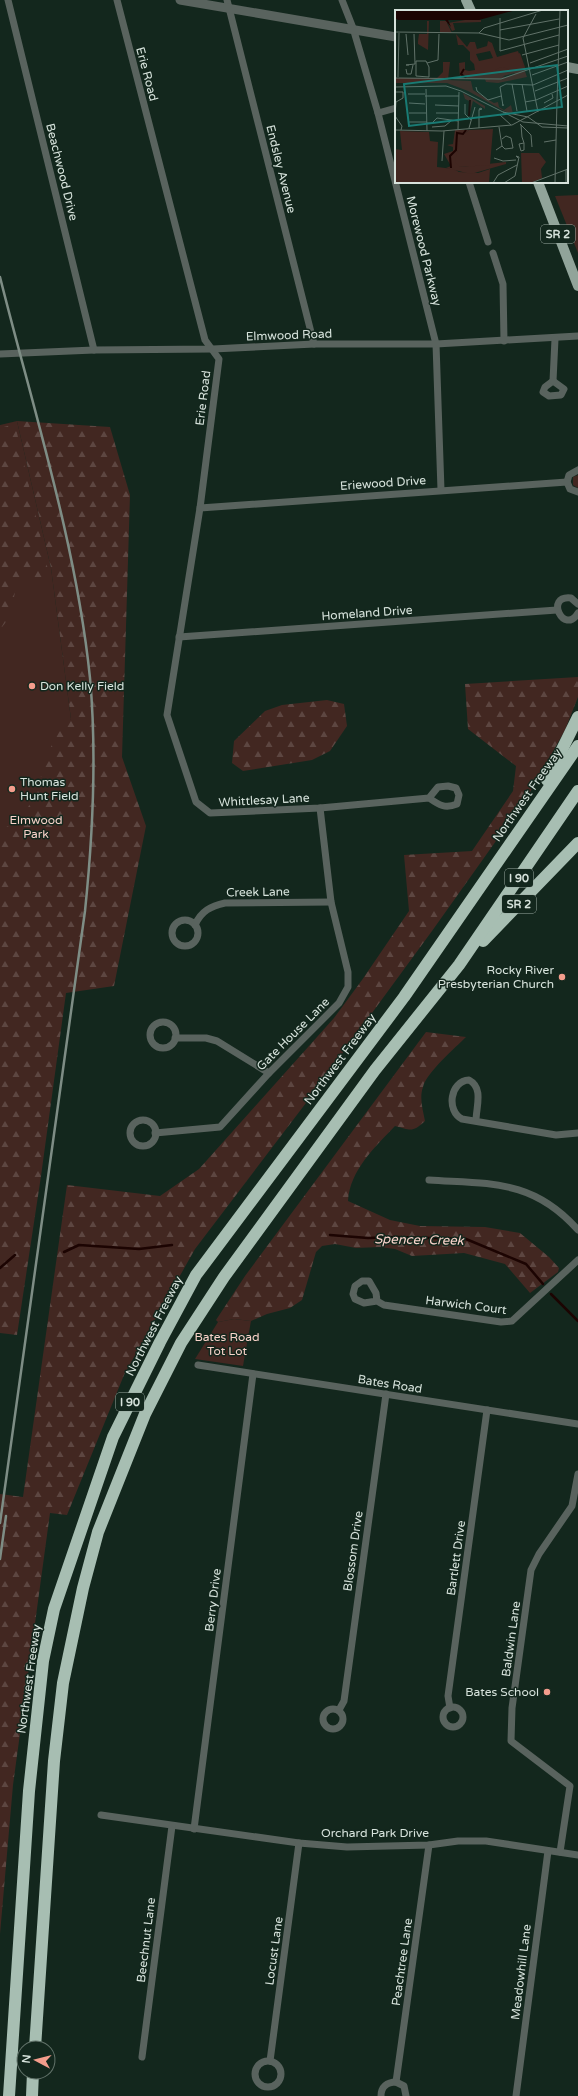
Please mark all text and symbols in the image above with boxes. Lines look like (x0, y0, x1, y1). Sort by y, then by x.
inset map (395, 10, 568, 183)
street label: Erie Road (133, 46, 161, 102)
street label: Beachwood Drive (43, 122, 81, 222)
street label: Endsley Avenue (263, 123, 299, 215)
street label: Morewood Parkway (404, 195, 445, 308)
road number: SR 2 (541, 225, 575, 243)
street label: Elmwood Road (246, 326, 332, 344)
street label: Erie Road (193, 370, 213, 426)
street label: Eriewood Drive (340, 473, 427, 493)
street label: Homeland Drive (321, 603, 413, 623)
place label: Don Kelly Field (40, 679, 124, 693)
marker: Don Kelly Field (27, 681, 37, 691)
street label: Northwest Freeway (490, 745, 565, 844)
place label: Thomas Hunt Field (20, 775, 79, 803)
marker: Thomas Hunt Field (7, 784, 17, 794)
street label: Whittlesay Lane (218, 791, 310, 809)
park label: Elmwood Park (9, 813, 63, 841)
road number: I 90 (505, 869, 533, 887)
street label: Creek Lane (226, 884, 290, 900)
road number: SR 2 (502, 895, 536, 913)
place label: Rocky River Presbyterian Church (438, 963, 554, 991)
marker: Rocky River Presbyterian Church (557, 972, 567, 982)
street label: Gate House Lane (254, 995, 332, 1073)
street label: Northwest Freeway (301, 1010, 379, 1107)
water label: Spencer Creek (374, 1231, 465, 1249)
street label: Northwest Freeway (123, 1273, 186, 1378)
street label: Harwich Court (425, 1293, 508, 1317)
park label: Bates Road Tot Lot (194, 1330, 260, 1358)
street label: Bates Road (357, 1372, 423, 1396)
road number: I 90 (116, 1393, 144, 1411)
street label: Blossom Drive (340, 1510, 366, 1592)
street label: Bartlett Drive (444, 1519, 468, 1597)
street label: Berry Drive (202, 1568, 224, 1632)
street label: Baldwin Lane (499, 1600, 523, 1678)
street label: Northwest Freeway (14, 1623, 44, 1735)
place label: Bates School (465, 1685, 539, 1699)
marker: Bates School (542, 1687, 552, 1697)
street label: Orchard Park Drive (321, 1826, 429, 1840)
street label: Beechnut Lane (134, 1896, 158, 1983)
street label: Locust Lane (262, 1916, 286, 1986)
street label: Peachtree Lane (389, 1917, 415, 2007)
street label: Meadowhill Lane (508, 1923, 534, 2021)
north arrow (16, 2040, 56, 2080)
text: N (20, 2054, 34, 2064)

